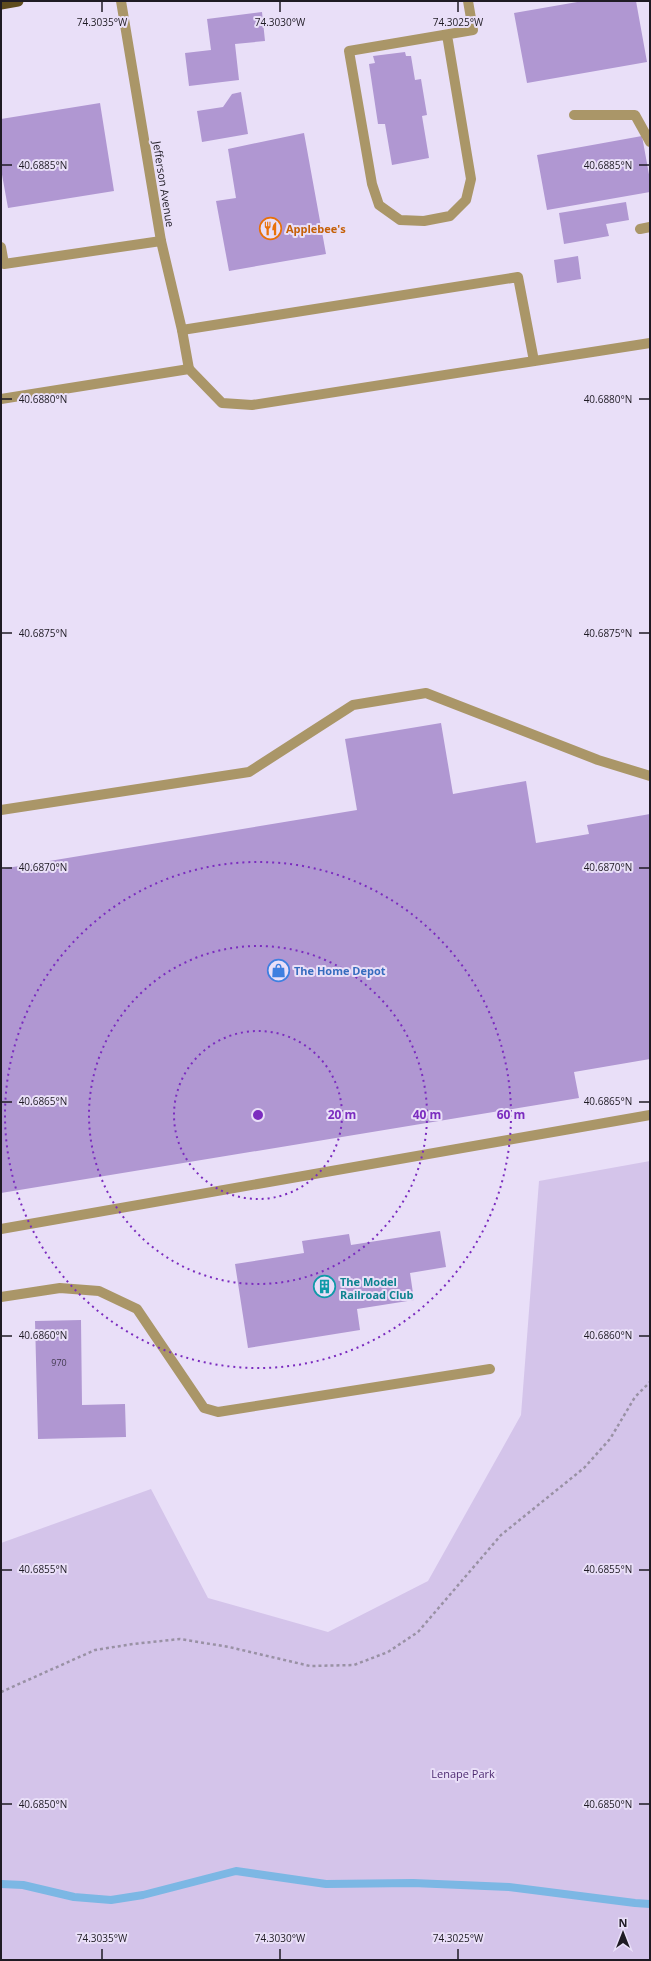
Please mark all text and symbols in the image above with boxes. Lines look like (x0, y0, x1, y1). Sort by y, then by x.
text: 74.3035°W (77, 15, 128, 29)
text: 74.3030°W (255, 15, 306, 29)
text: 74.3025°W (433, 15, 484, 29)
street label: Jefferson Avenue (150, 139, 178, 228)
text: 40.6885°N (19, 158, 67, 172)
text: 40.6885°N (584, 158, 632, 172)
restaurant icon: Applebee's (258, 215, 284, 241)
place label: Applebee's (286, 221, 346, 236)
text: 40.6880°N (19, 392, 67, 406)
text: 40.6880°N (584, 392, 632, 406)
text: 40.6875°N (19, 626, 67, 640)
text: 40.6875°N (584, 626, 632, 640)
text: 40.6870°N (19, 860, 67, 874)
text: 40.6870°N (584, 860, 632, 874)
shop icon: The Home Depot (266, 957, 292, 983)
place label: The Home Depot (294, 963, 386, 978)
text: 40.6865°N (19, 1094, 67, 1108)
text: 40.6865°N (584, 1094, 632, 1108)
text: 20 m (328, 1106, 356, 1123)
text: 40 m (413, 1106, 441, 1123)
text: 60 m (497, 1106, 525, 1123)
centre of rings (251, 1108, 265, 1122)
building icon: The Model Railroad Club (312, 1274, 338, 1300)
place label: The Model Railroad Club (340, 1274, 413, 1302)
text: 40.6860°N (19, 1328, 67, 1342)
text: 40.6860°N (584, 1328, 632, 1342)
house number: 970 (51, 1356, 67, 1369)
text: 40.6855°N (19, 1562, 67, 1576)
text: 40.6855°N (584, 1562, 632, 1576)
park label: Lenape Park (431, 1766, 495, 1781)
text: 40.6850°N (19, 1797, 67, 1811)
text: 40.6850°N (584, 1797, 632, 1811)
north arrow (603, 1913, 643, 1953)
text: N (619, 1915, 627, 1930)
text: 74.3035°W (77, 1931, 128, 1945)
text: 74.3030°W (255, 1931, 306, 1945)
text: 74.3025°W (433, 1931, 484, 1945)

